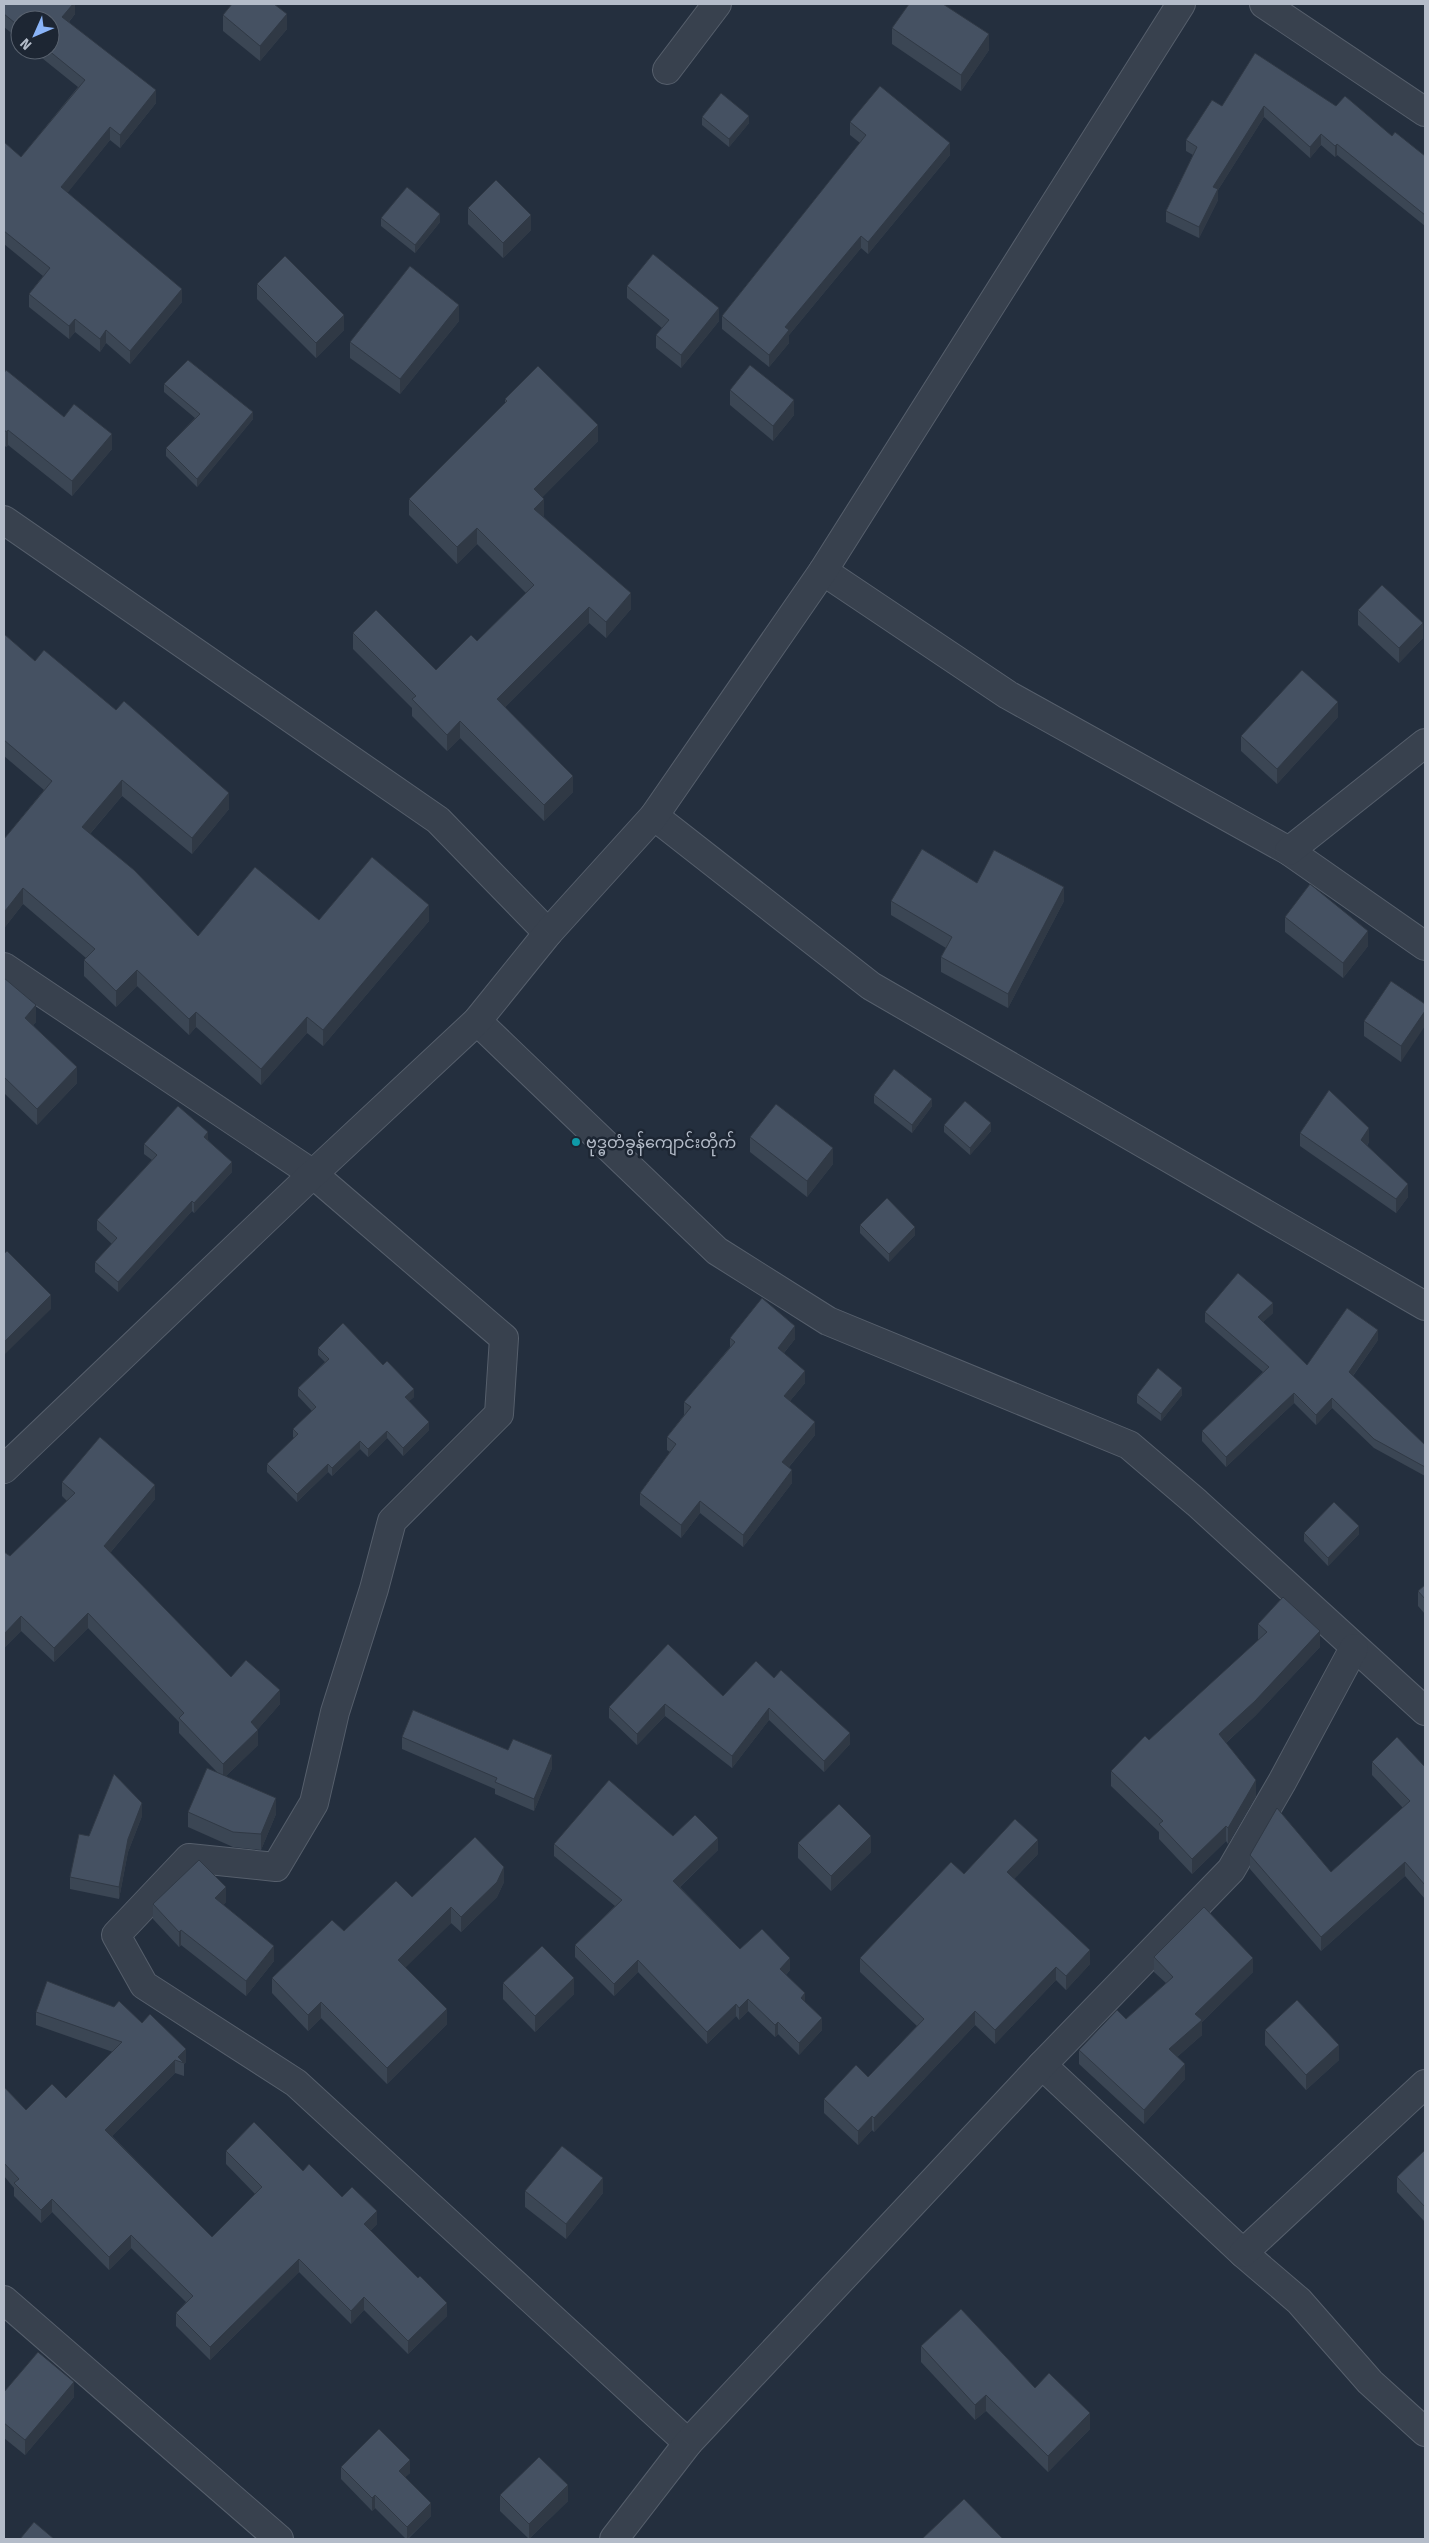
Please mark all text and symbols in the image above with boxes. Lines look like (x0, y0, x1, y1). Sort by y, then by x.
north arrow (10, 10, 60, 60)
text: N (17, 35, 35, 53)
place label: ဗုဒ္ဓတံခွန်ကျောင်းတိုက် (586, 1131, 736, 1157)
marker: ဗုဒ္ဓတံခွန်ကျောင်းတိုက် (570, 1136, 582, 1148)

